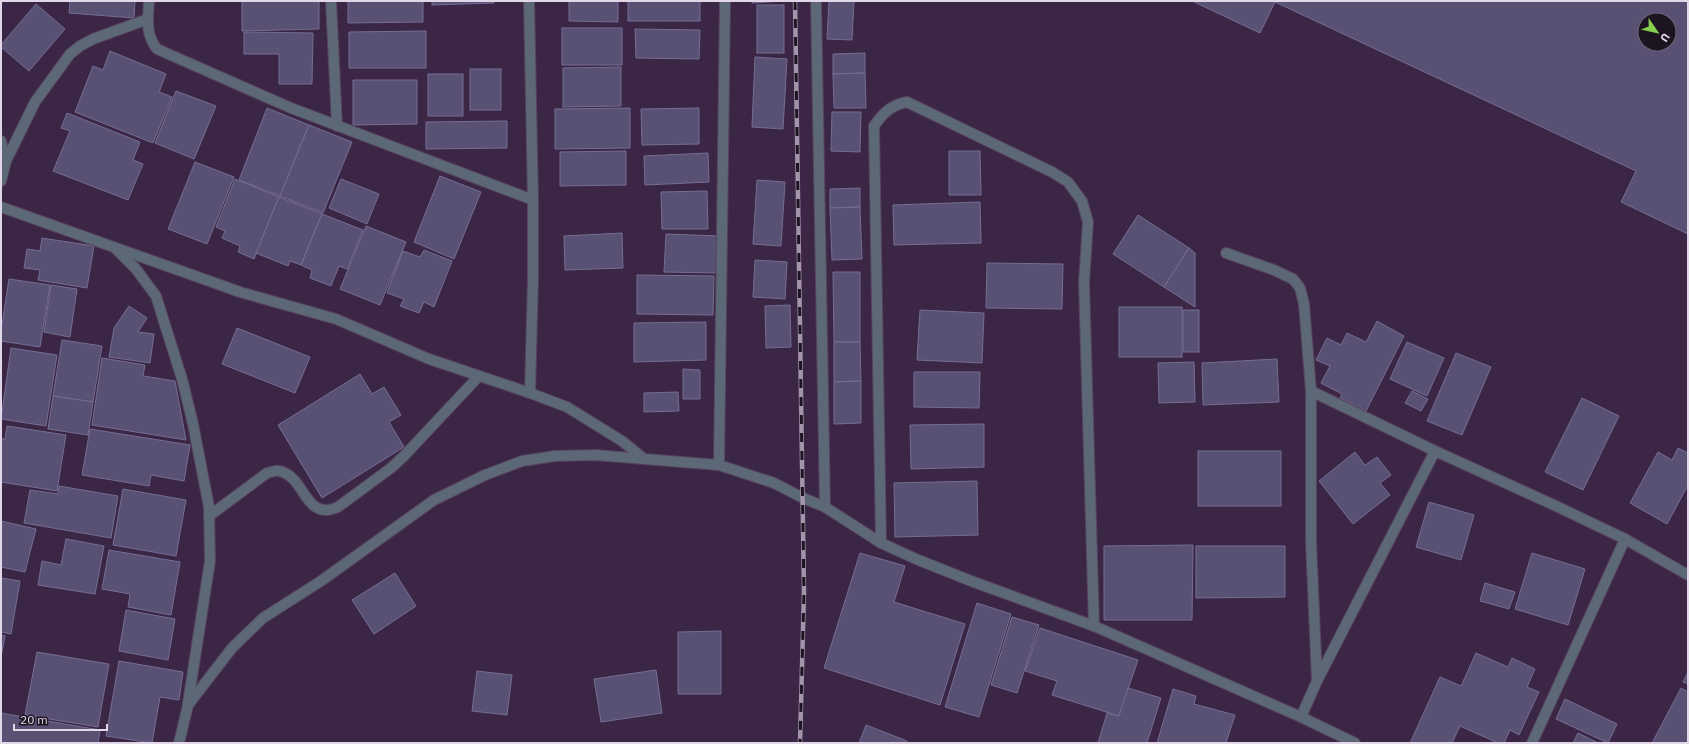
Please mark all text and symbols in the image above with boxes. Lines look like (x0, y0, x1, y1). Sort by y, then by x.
north arrow (1637, 12, 1677, 52)
text: U (1657, 31, 1673, 45)
scale bar (14, 706, 107, 732)
text: 20 m (20, 712, 48, 727)

